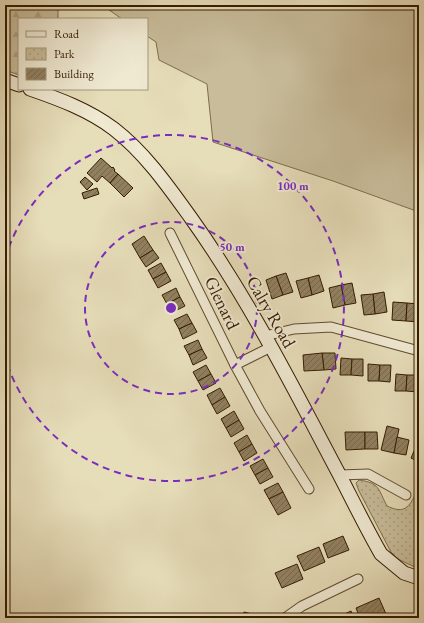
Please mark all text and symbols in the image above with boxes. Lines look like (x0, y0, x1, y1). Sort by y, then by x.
legend (18, 18, 148, 90)
text: Road (54, 26, 80, 42)
text: Park (54, 46, 75, 62)
text: Building (54, 66, 95, 82)
text: 100 m (277, 178, 309, 194)
text: 50 m (219, 239, 245, 255)
street label: Glenard (200, 272, 246, 334)
street label: Calry Road (242, 272, 302, 353)
centre of rings (164, 301, 178, 315)

